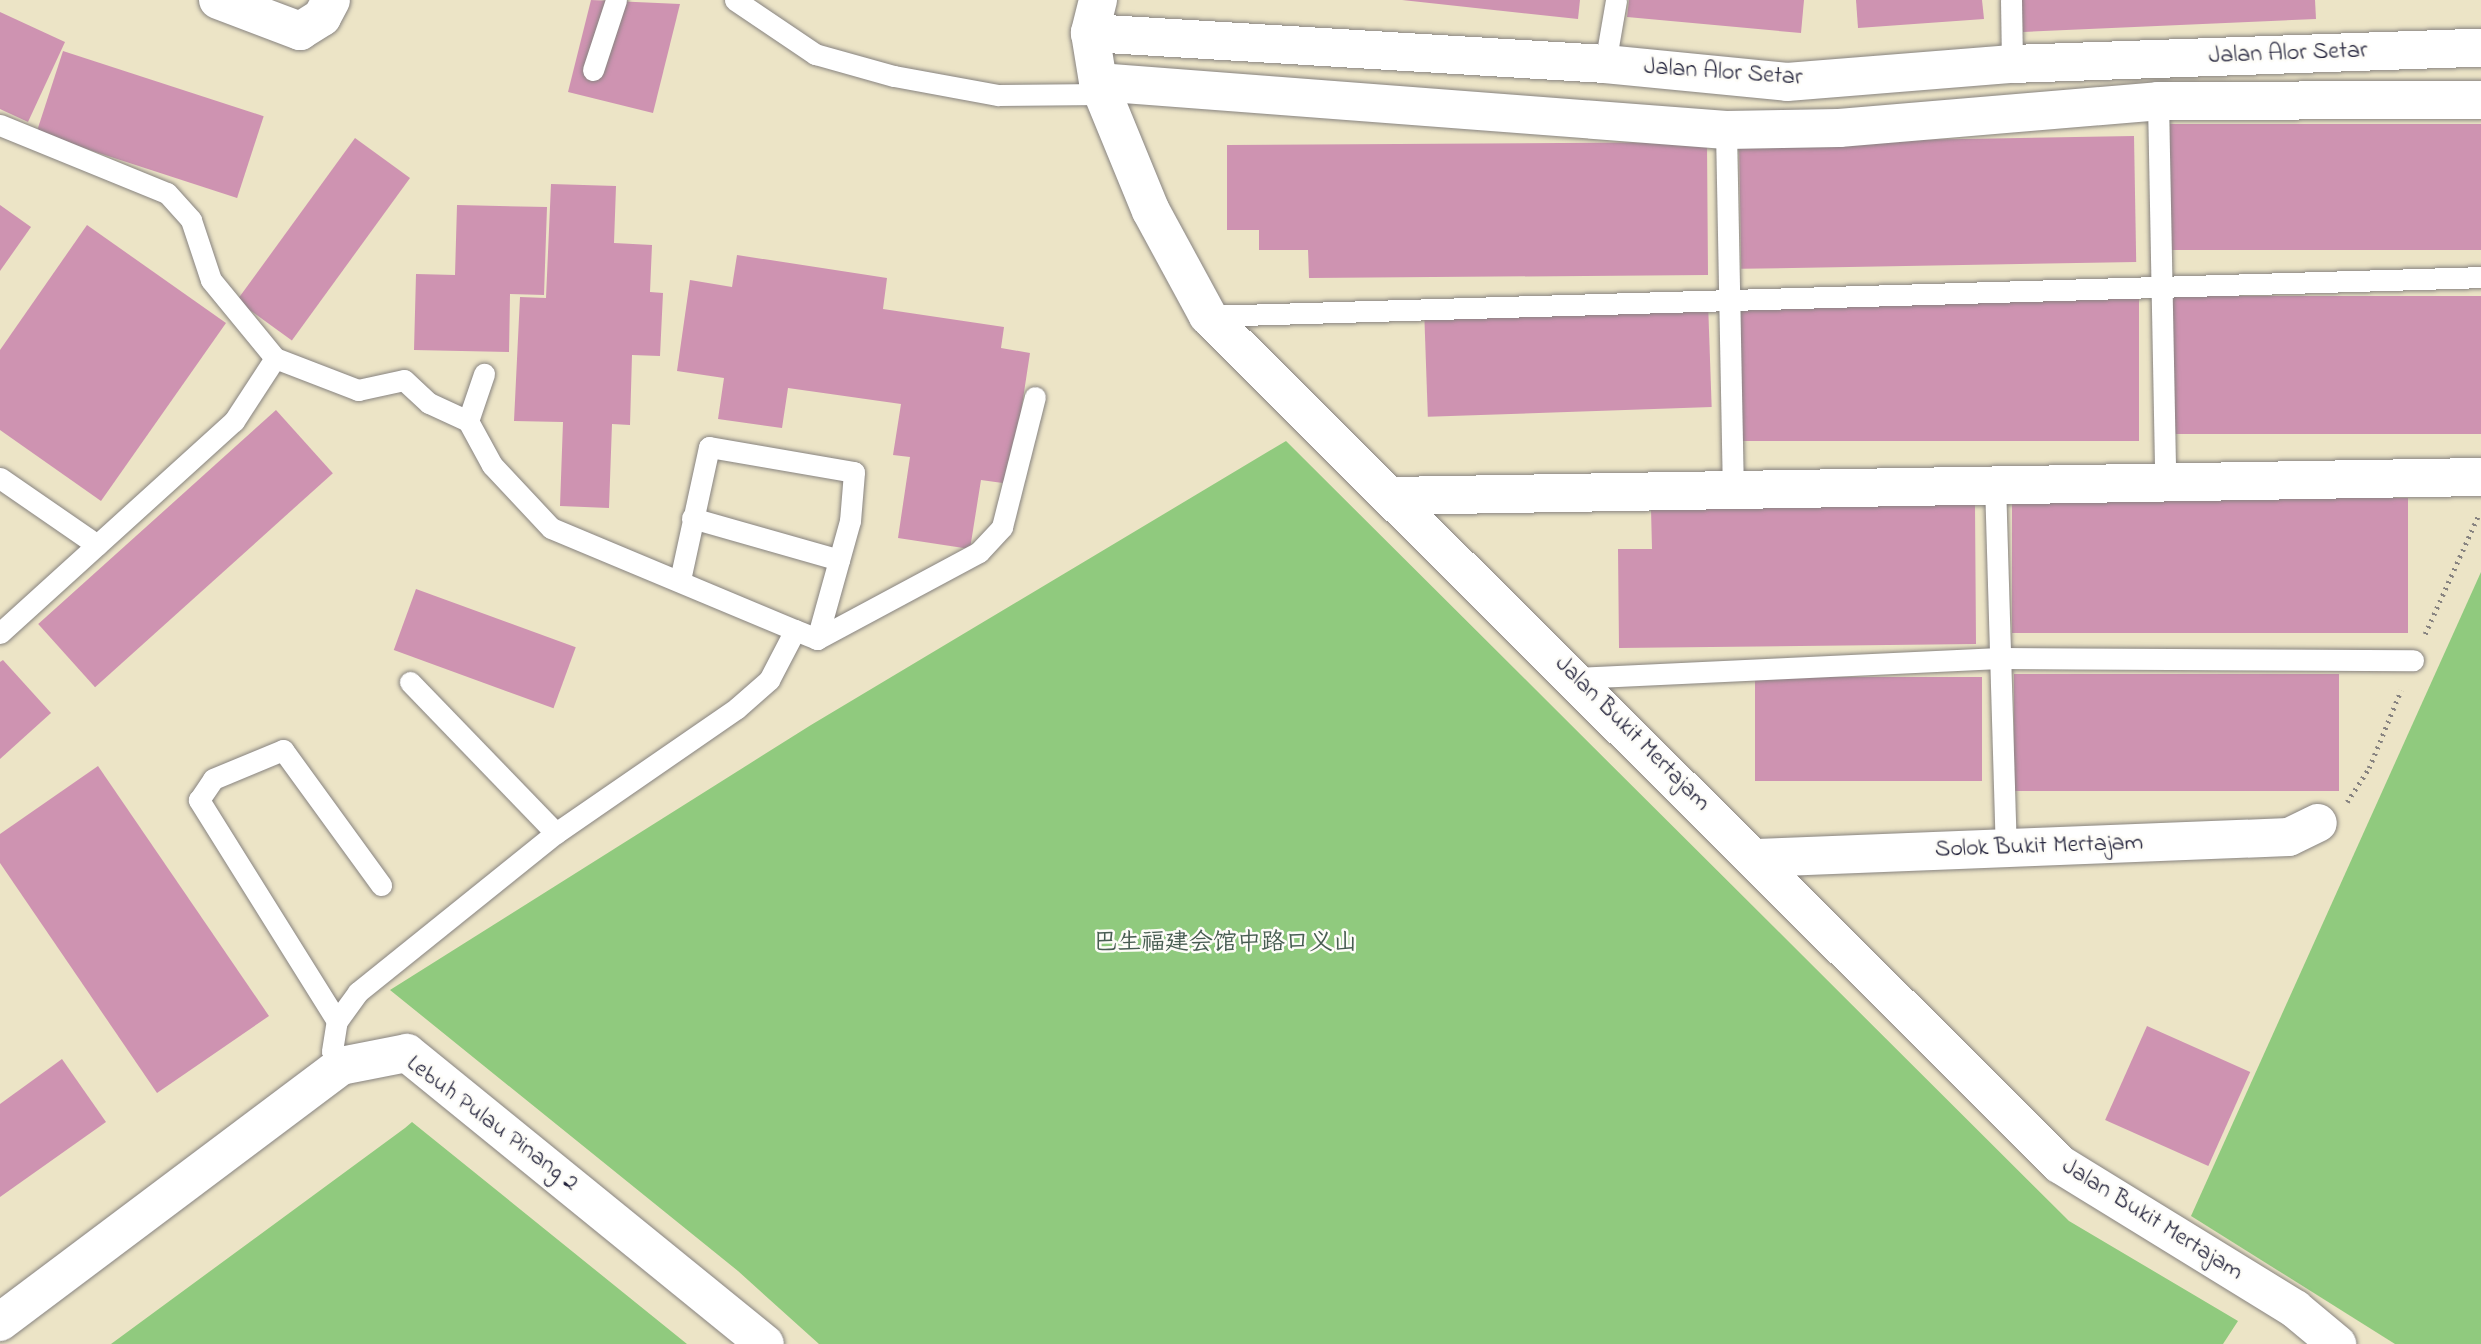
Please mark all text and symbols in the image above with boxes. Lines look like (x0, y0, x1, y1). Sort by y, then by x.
street label: Jalan Alor Setar (2208, 37, 2368, 71)
street label: Jalan Alor Setar (1643, 53, 1803, 93)
street label: Jalan Bukit Mertajam (1548, 650, 1716, 818)
street label: Solok Bukit Mertajam (1934, 829, 2144, 865)
park label: 巴生福建会馆中路口义山 (1093, 930, 1357, 958)
street label: Lebuh Pulau Pinang 2 (400, 1050, 584, 1198)
street label: Jalan Bukit Mertajam (2056, 1153, 2248, 1287)

